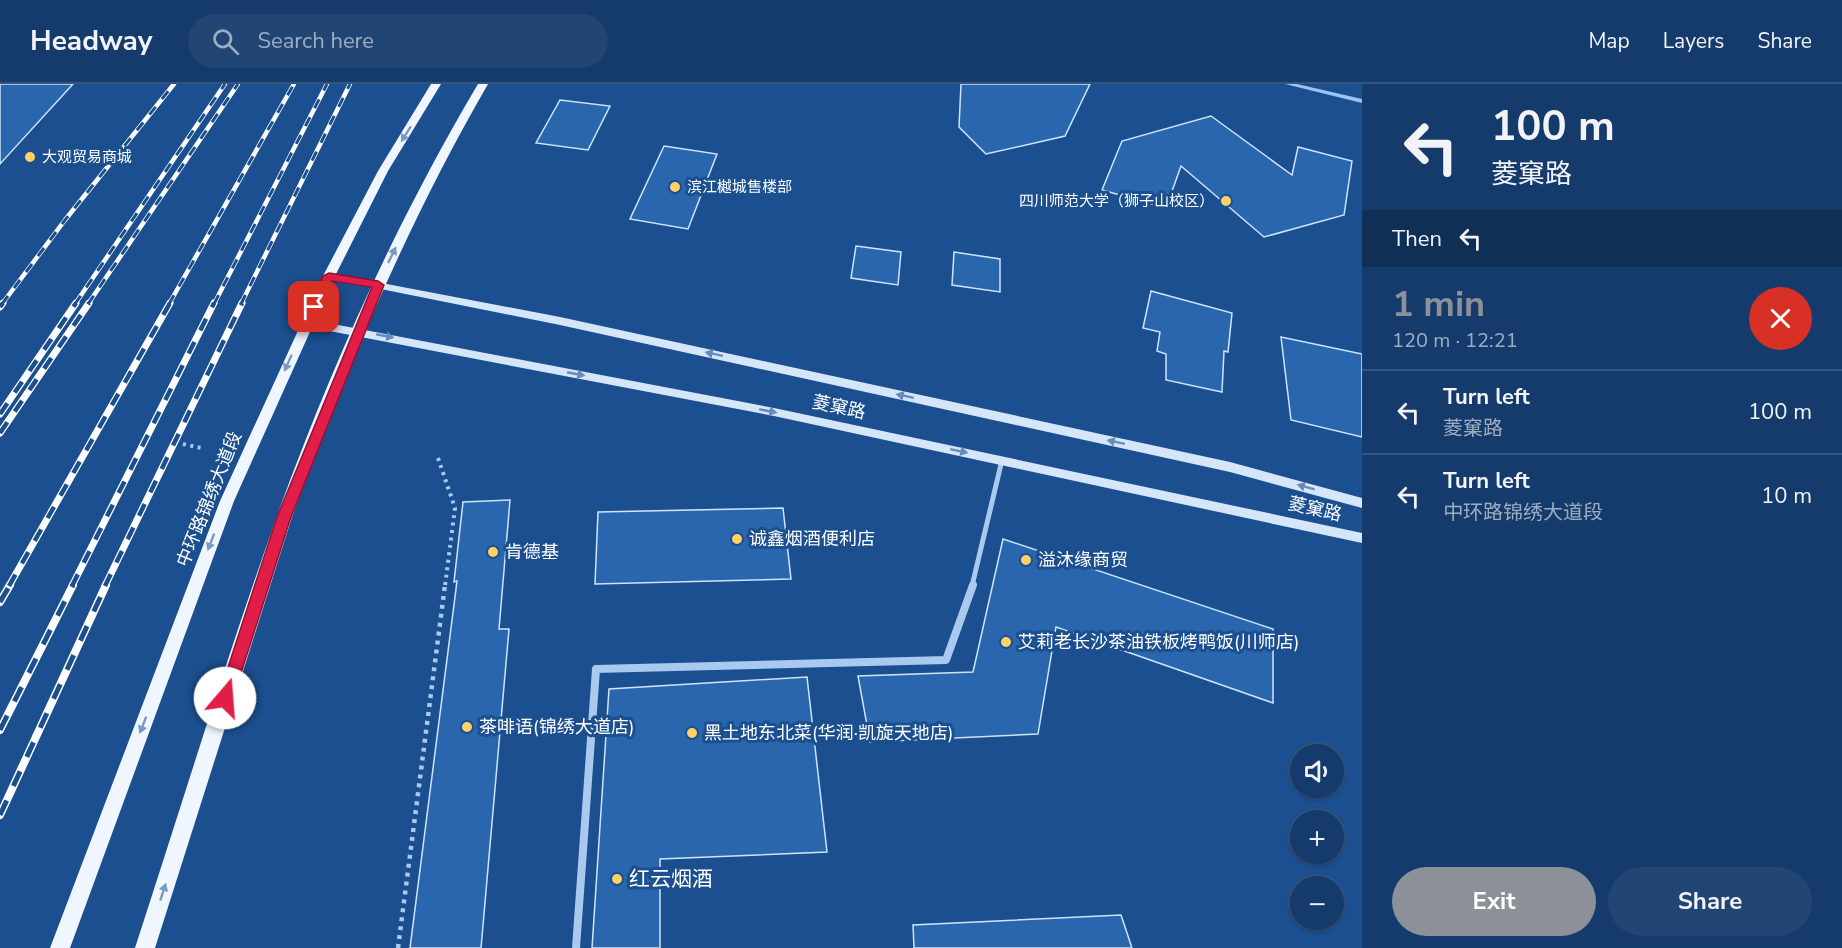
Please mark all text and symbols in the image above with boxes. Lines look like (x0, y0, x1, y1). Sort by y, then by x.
search box (188, 14, 608, 68)
text: Headway (30, 22, 152, 60)
icon: search (209, 25, 242, 58)
text: Search here (257, 26, 374, 56)
text: Map (1588, 27, 1630, 55)
text: Layers (1663, 27, 1724, 55)
text: Share (1757, 27, 1812, 55)
text: 100 m (1491, 98, 1615, 155)
icon: left (1392, 108, 1470, 186)
one-way arrow (400, 126, 411, 142)
place label: 大观贸易商城 (42, 147, 132, 167)
marker: 大观贸易商城 (23, 150, 37, 164)
text: 菱窠路 (1491, 156, 1572, 193)
place label: 滨江樾城售楼部 (687, 177, 792, 197)
marker: 滨江樾城售楼部 (668, 180, 682, 194)
place label: 四川师范大学（狮子山校区） (1019, 191, 1214, 211)
marker: 四川师范大学（狮子山校区） (1219, 194, 1233, 208)
icon: left (1454, 222, 1487, 255)
text: Then (1392, 224, 1442, 254)
one-way arrow (388, 247, 397, 264)
text: 1 min (1392, 280, 1485, 329)
pin (288, 281, 339, 332)
button: close (1749, 287, 1812, 350)
icon: arrive (297, 290, 330, 323)
text: 120 m · 12:21 (1392, 327, 1518, 354)
one-way arrow (376, 332, 395, 341)
one-way arrow (705, 349, 724, 359)
one-way arrow (284, 355, 293, 372)
one-way arrow (567, 370, 586, 379)
text: Turn left (1443, 382, 1530, 412)
street label: 菱窠路 (810, 390, 868, 424)
one-way arrow (895, 391, 914, 400)
icon: left (1392, 396, 1425, 429)
text: 100 m (1748, 397, 1812, 427)
one-way arrow (759, 407, 778, 416)
text: 菱窠路 (1443, 415, 1503, 442)
street label: 中环路锦绣大道段 (171, 428, 247, 570)
one-way arrow (1106, 437, 1125, 446)
one-way arrow (949, 447, 968, 456)
text: Turn left (1443, 466, 1530, 496)
icon: left (1392, 480, 1425, 513)
text: 10 m (1761, 481, 1812, 511)
one-way arrow (1296, 482, 1314, 491)
street label: 菱窠路 (1286, 491, 1344, 527)
text: 中环路锦绣大道段 (1443, 499, 1603, 526)
place label: 诚鑫烟酒便利店 (749, 527, 875, 551)
marker: 诚鑫烟酒便利店 (730, 532, 744, 546)
one-way arrow (206, 534, 216, 552)
place label: 肯德基 (505, 540, 559, 564)
marker: 肯德基 (486, 545, 500, 559)
place label: 溢沐缘商贸 (1038, 548, 1128, 572)
marker: 溢沐缘商贸 (1019, 553, 1033, 567)
place label: 艾莉老长沙茶油铁板烤鸭饭(川师店) (1018, 630, 1299, 654)
marker: 艾莉老长沙茶油铁板烤鸭饭(川师店) (999, 635, 1013, 649)
position arrow (193, 666, 257, 730)
place label: 茶啡语(锦绣大道店) (479, 715, 634, 739)
one-way arrow (138, 716, 147, 734)
marker: 茶啡语(锦绣大道店) (460, 720, 474, 734)
place label: 黑土地东北菜(华润·凯旋天地店) (704, 721, 954, 745)
marker: 黑土地东北菜(华润·凯旋天地店) (685, 726, 699, 740)
map controls (1290, 744, 1344, 930)
button: sound (1290, 744, 1344, 798)
button: + (1290, 810, 1344, 864)
place label: 红云烟酒 (629, 865, 713, 893)
button: Exit (1392, 867, 1596, 936)
button: Share (1608, 867, 1812, 936)
marker: 红云烟酒 (610, 872, 624, 886)
button: − (1290, 876, 1344, 930)
one-way arrow (159, 883, 168, 901)

